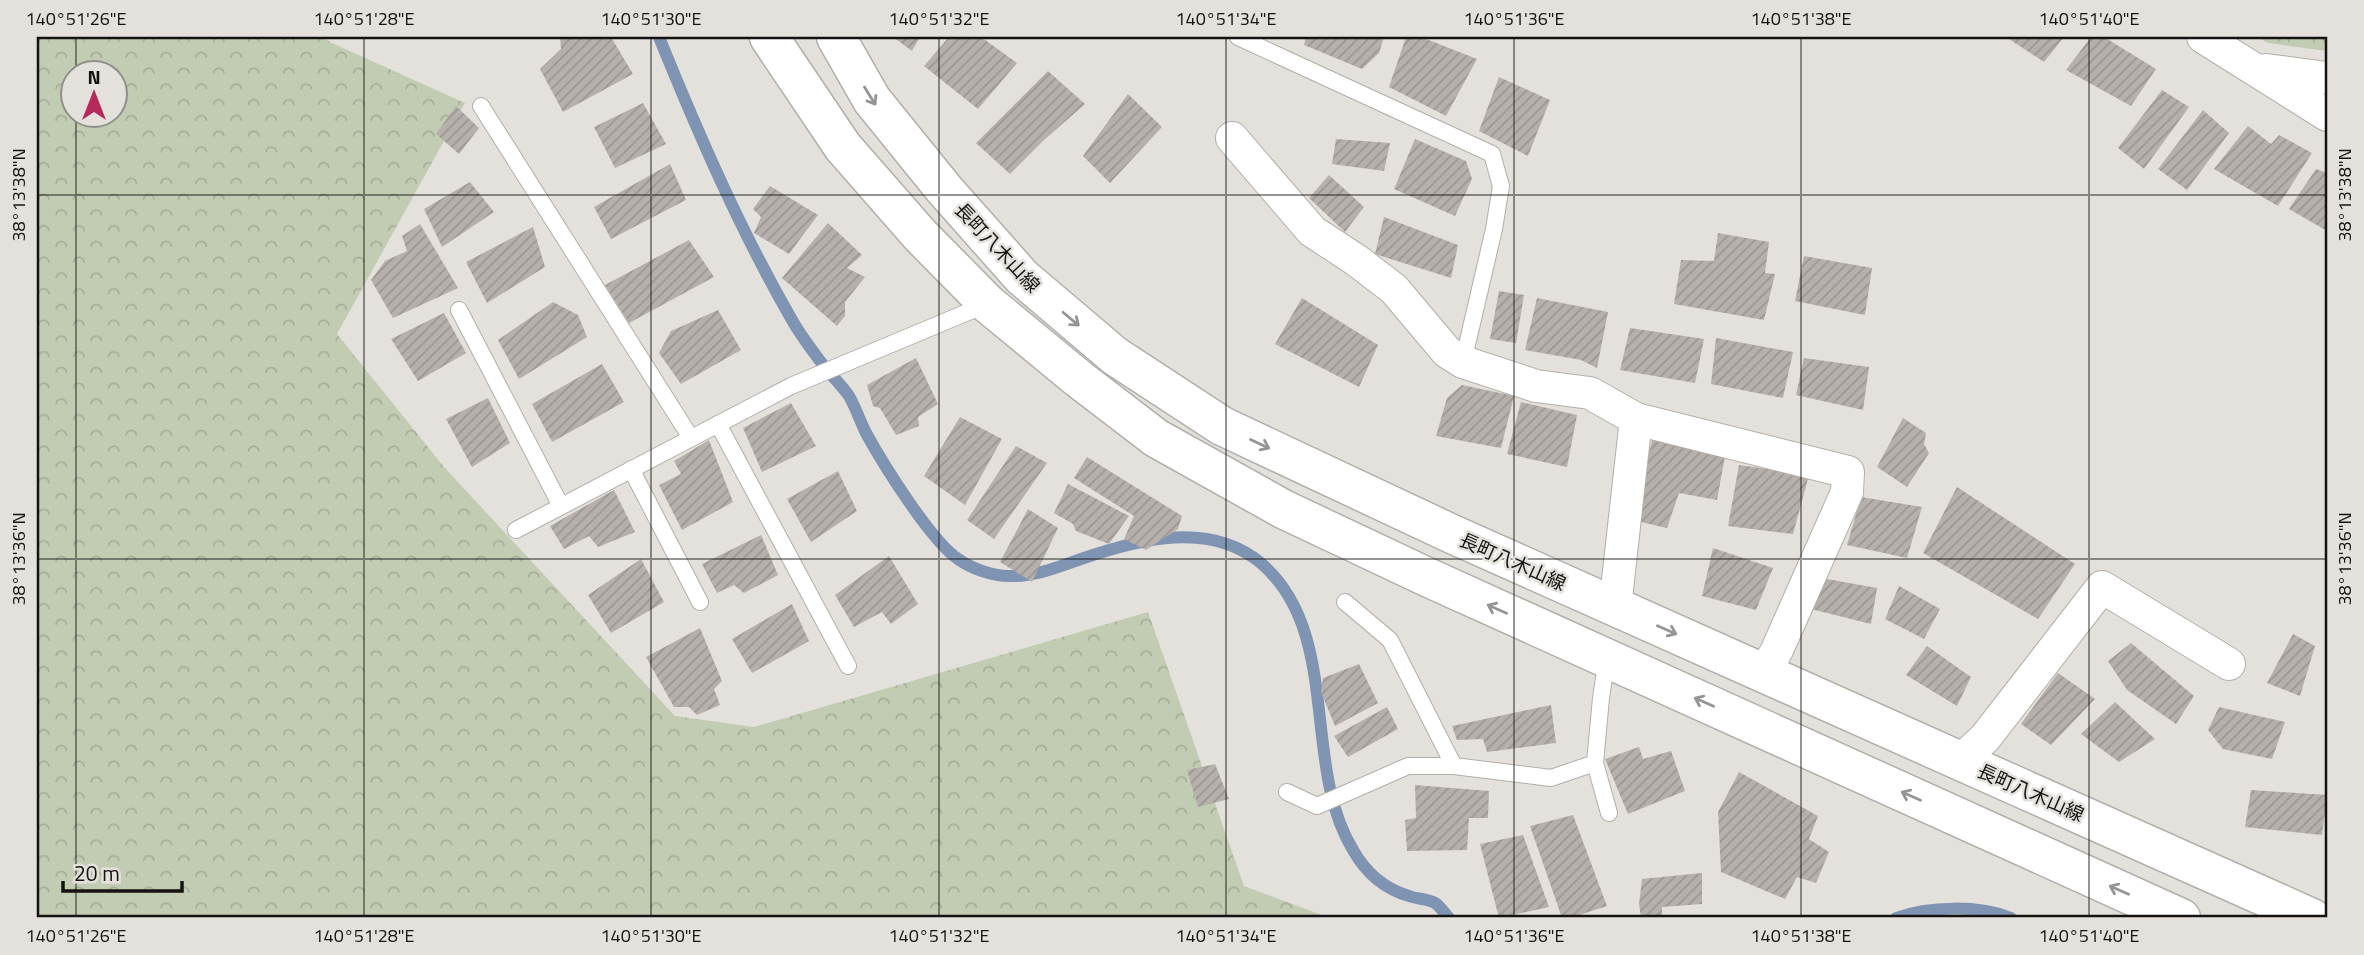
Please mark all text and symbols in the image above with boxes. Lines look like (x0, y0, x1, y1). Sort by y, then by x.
text: 140°51'26"E (25, 5, 127, 32)
text: 140°51'28"E (313, 5, 415, 32)
text: 140°51'30"E (600, 5, 702, 32)
text: 140°51'32"E (888, 5, 990, 32)
text: 140°51'34"E (1175, 5, 1277, 32)
text: 140°51'36"E (1463, 5, 1565, 32)
text: 140°51'38"E (1750, 5, 1852, 32)
text: 140°51'40"E (2038, 5, 2140, 32)
north arrow (60, 60, 130, 130)
text: N (87, 62, 101, 91)
one-way arrow (863, 86, 878, 105)
text: 38°13'38"N (5, 148, 32, 242)
text: 38°13'38"N (2331, 148, 2358, 242)
street label: 長町八木山線 (949, 195, 1047, 299)
one-way arrow (1062, 311, 1080, 327)
one-way arrow (1249, 438, 1270, 451)
text: 38°13'36"N (5, 512, 32, 606)
text: 38°13'36"N (2331, 512, 2358, 606)
street label: 長町八木山線 (1455, 525, 1571, 597)
one-way arrow (1487, 602, 1508, 615)
one-way arrow (1656, 624, 1678, 637)
one-way arrow (1694, 695, 1715, 708)
street label: 長町八木山線 (1973, 756, 2089, 828)
one-way arrow (1901, 789, 1923, 802)
scale bar (63, 850, 182, 894)
text: 20 m (74, 857, 120, 889)
one-way arrow (2108, 883, 2130, 896)
text: 140°51'26"E (25, 922, 127, 949)
text: 140°51'28"E (313, 922, 415, 949)
text: 140°51'30"E (600, 922, 702, 949)
text: 140°51'32"E (888, 922, 990, 949)
text: 140°51'34"E (1175, 922, 1277, 949)
text: 140°51'36"E (1463, 922, 1565, 949)
text: 140°51'38"E (1750, 922, 1852, 949)
text: 140°51'40"E (2038, 922, 2140, 949)

